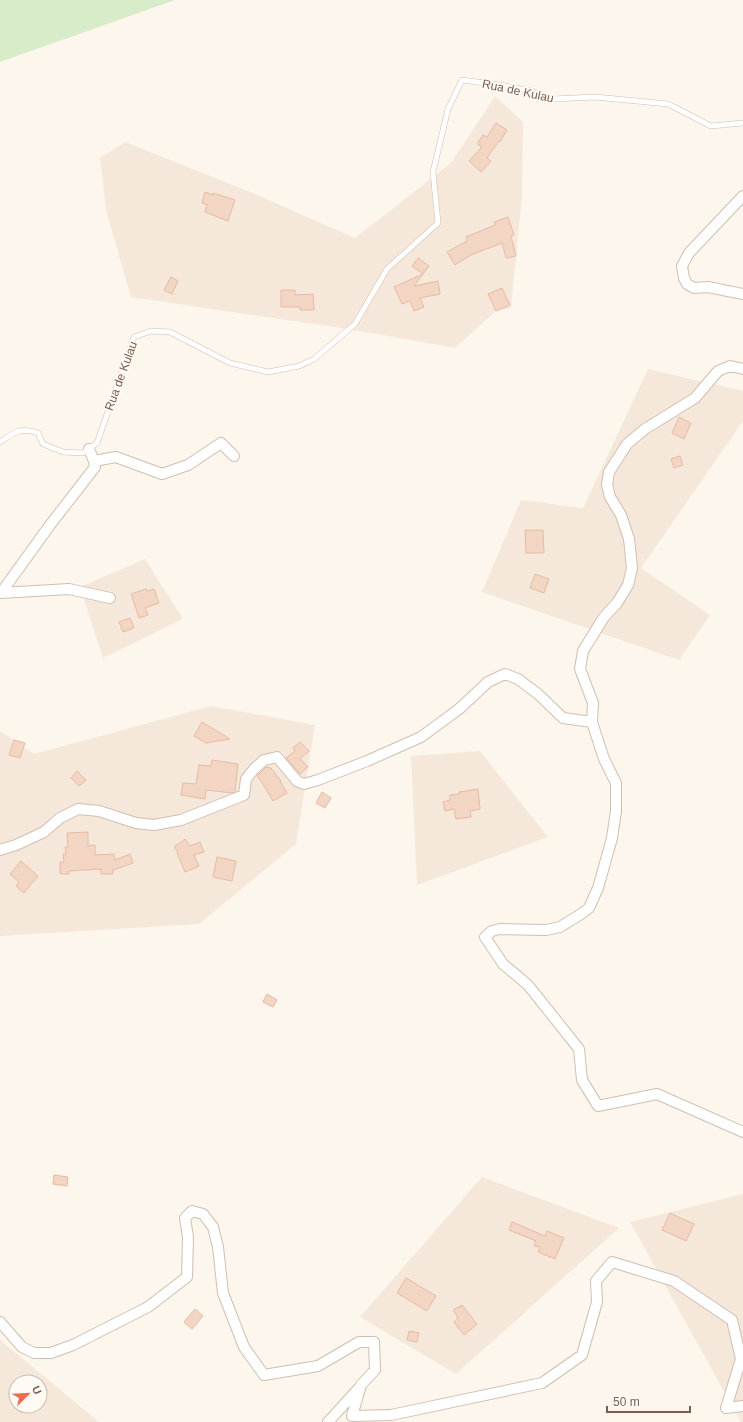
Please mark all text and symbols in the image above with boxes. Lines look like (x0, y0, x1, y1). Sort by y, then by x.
street label: Rua de Kulau (481, 77, 555, 105)
street label: Rua de Kulau (102, 339, 140, 413)
north arrow (8, 1374, 48, 1414)
text: U (30, 1384, 44, 1396)
scale bar (607, 1388, 690, 1414)
text: 50 m (613, 1395, 640, 1409)

